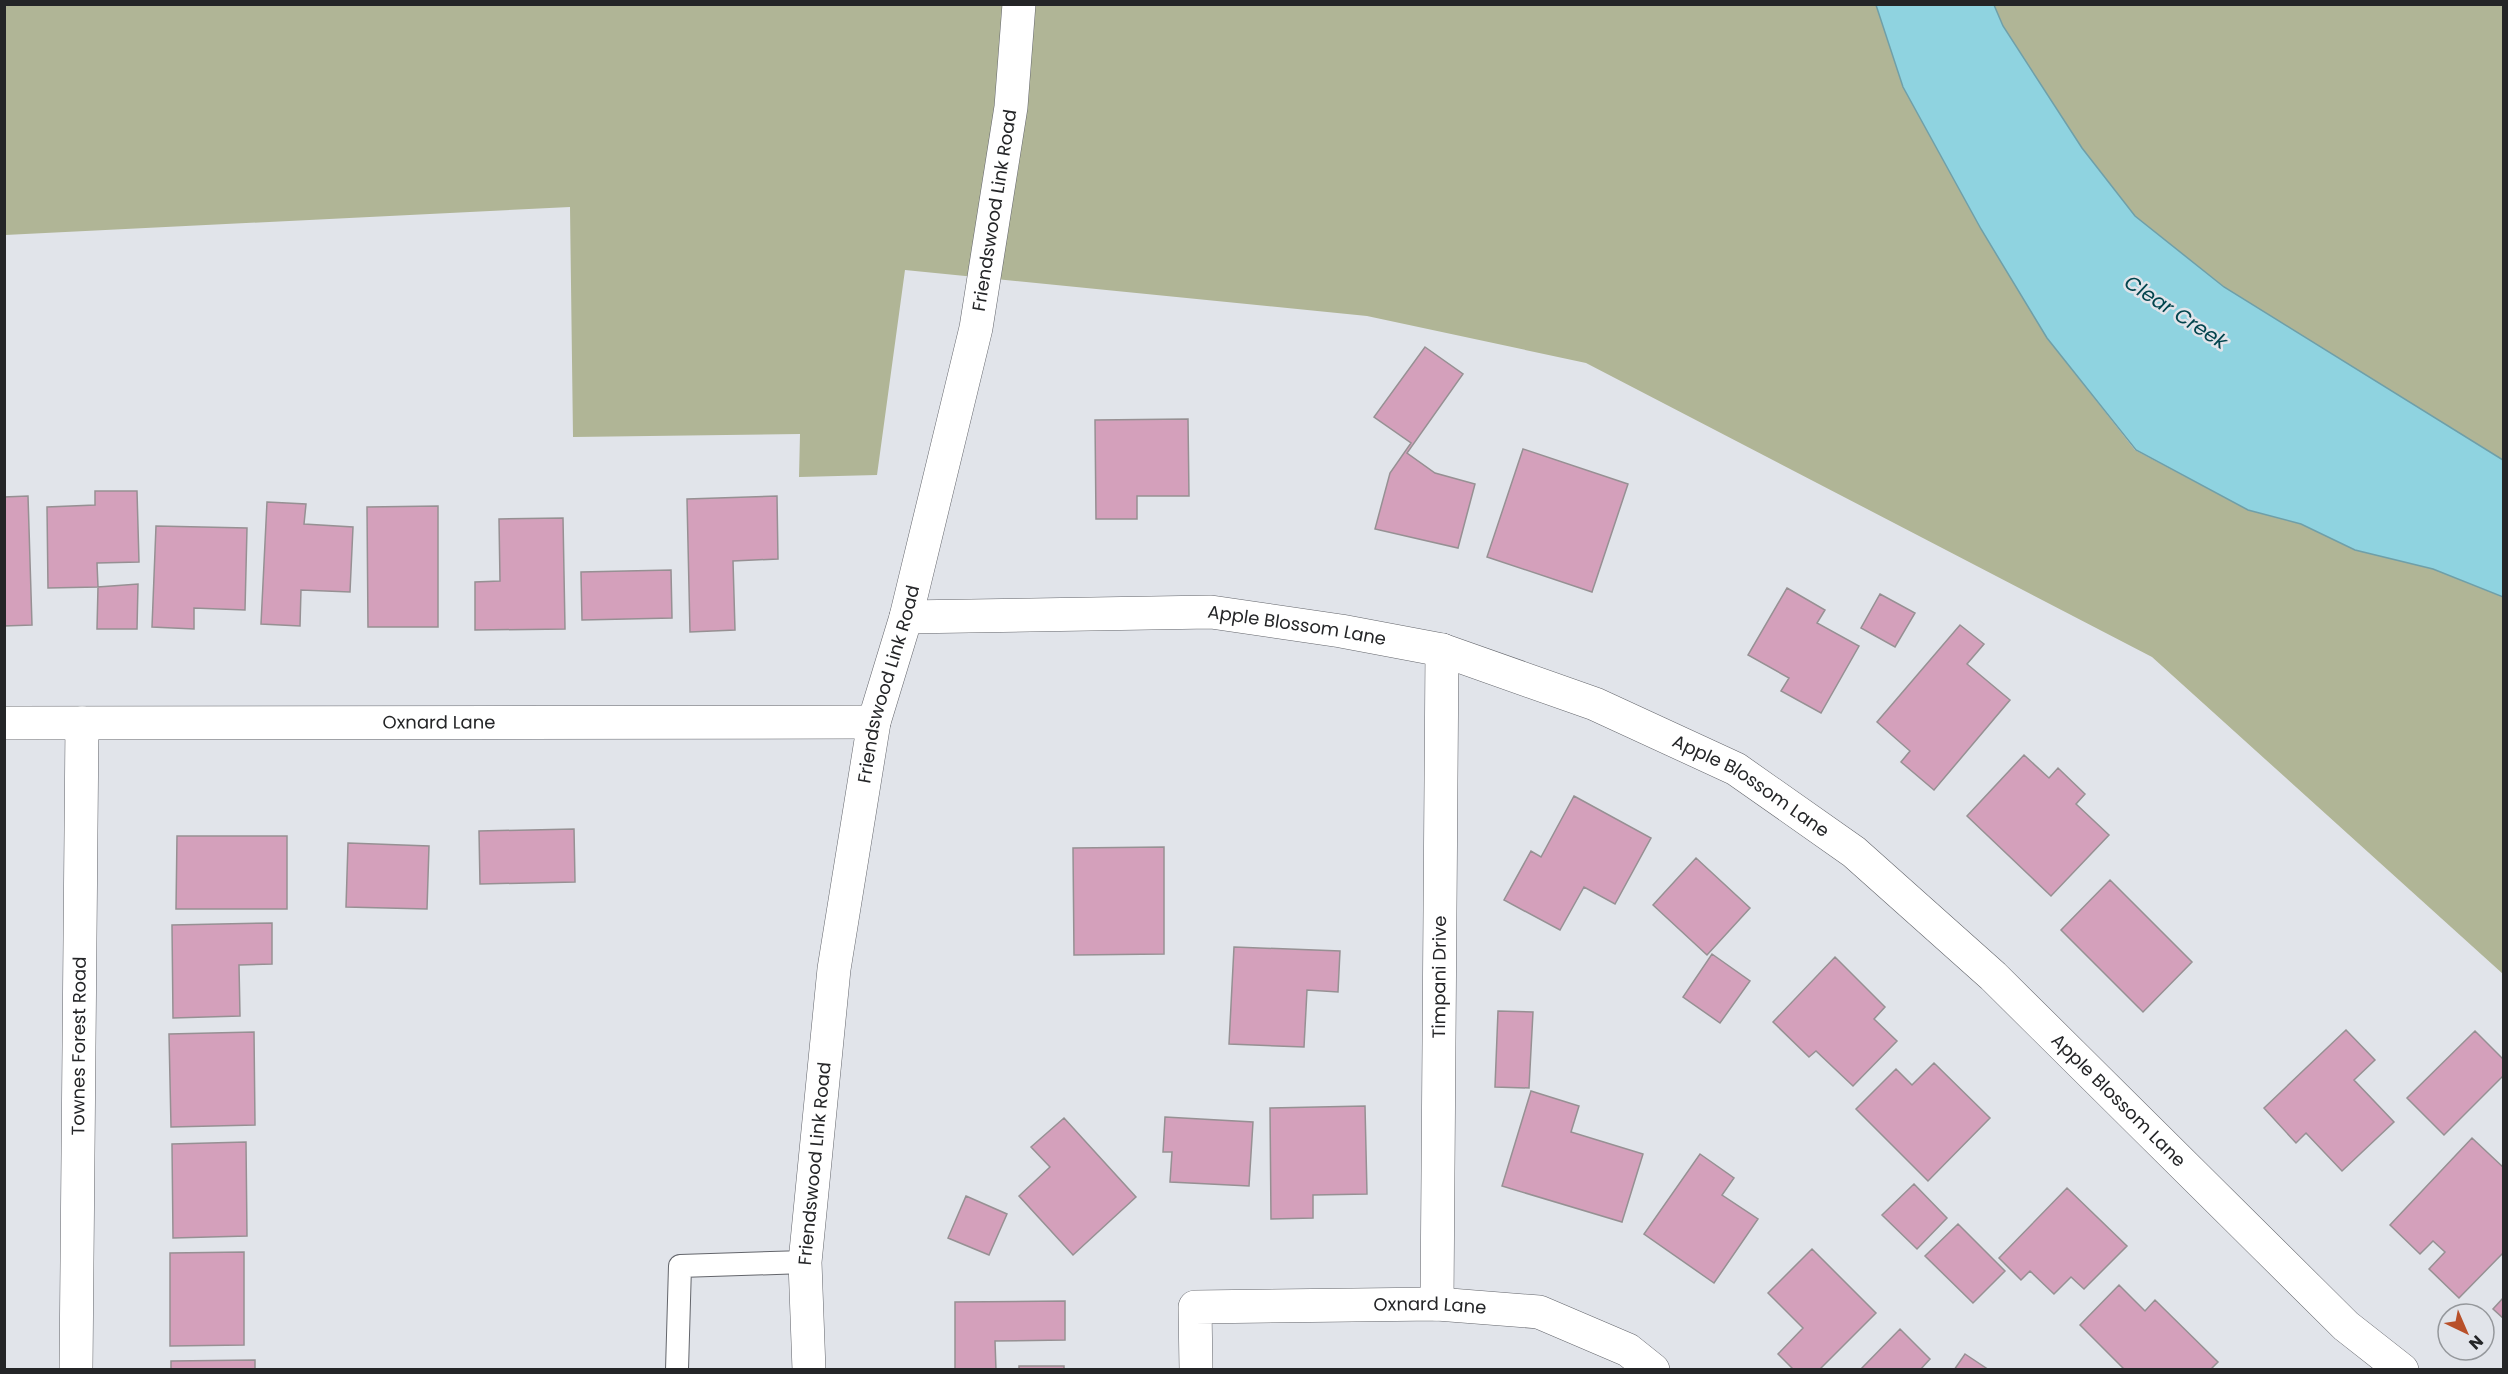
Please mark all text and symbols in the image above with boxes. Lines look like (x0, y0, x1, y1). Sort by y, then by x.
street label: Friendswood Link Road (966, 108, 1022, 313)
water label: Clear Creek (2119, 268, 2234, 357)
street label: Friendswood Link Road (851, 582, 925, 785)
street label: Apple Blossom Lane (1206, 599, 1388, 651)
street label: Oxnard Lane (383, 709, 495, 735)
street label: Apple Blossom Lane (1668, 728, 1835, 843)
street label: Timpani Drive (1426, 915, 1452, 1039)
street label: Townes Forest Road (65, 956, 92, 1136)
street label: Apple Blossom Lane (2046, 1028, 2192, 1172)
street label: Friendswood Link Road (792, 1061, 837, 1266)
street label: Oxnard Lane (1373, 1291, 1487, 1320)
north arrow (2436, 1302, 2496, 1362)
text: N (2464, 1330, 2488, 1355)

